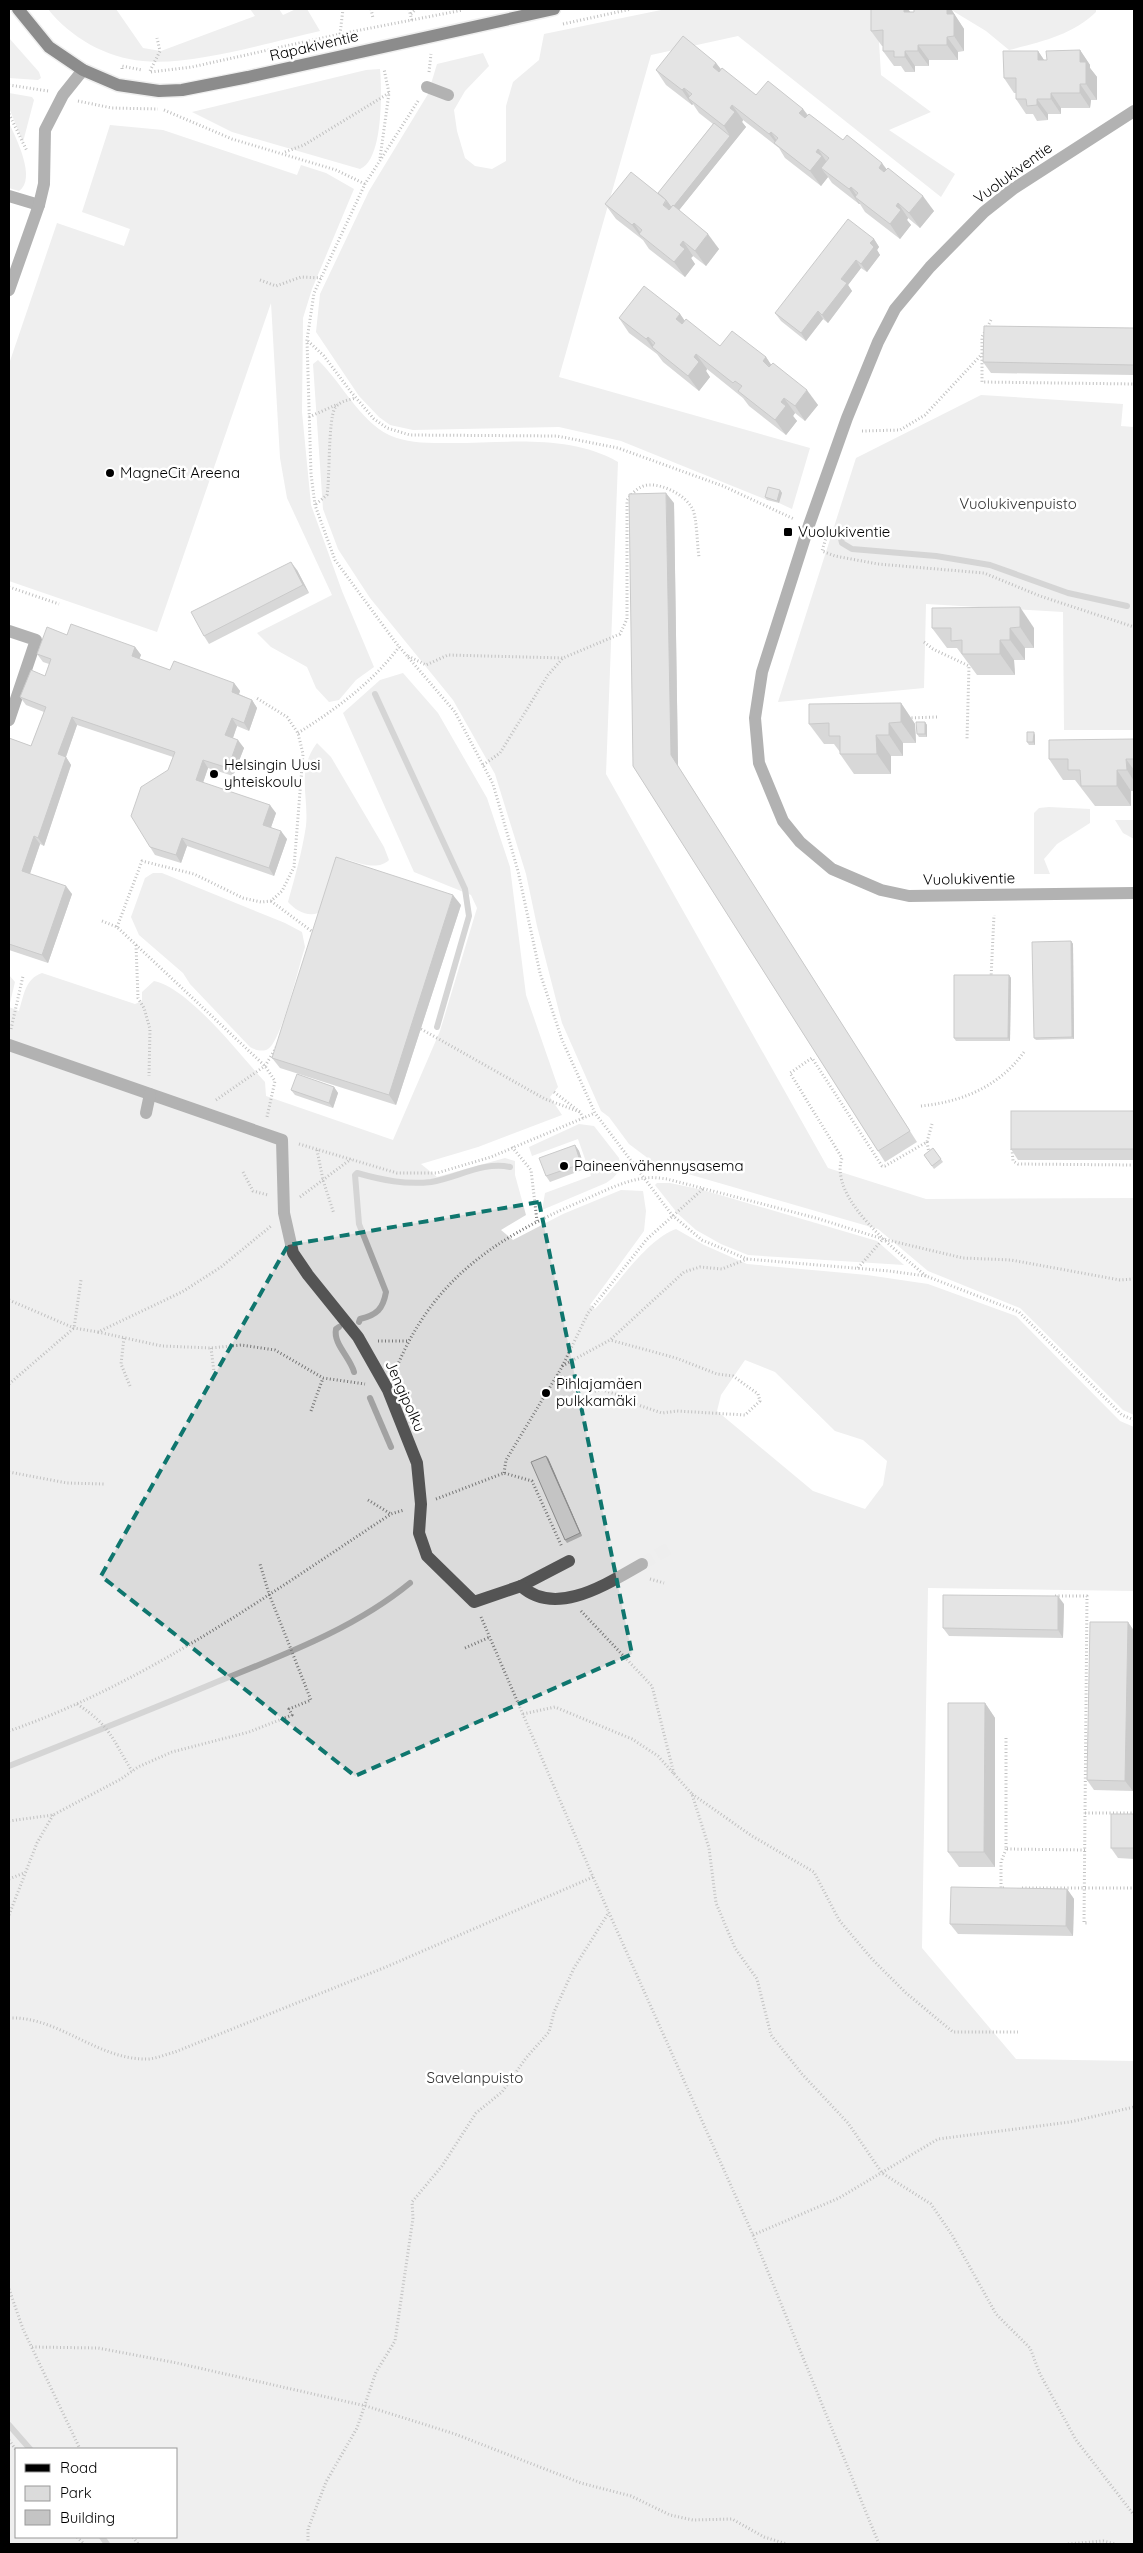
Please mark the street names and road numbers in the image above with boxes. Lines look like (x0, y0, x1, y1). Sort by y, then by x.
street label: Rapakiventie (268, 26, 360, 65)
street label: Vuolukiventie (970, 138, 1056, 207)
street label: Vuolukiventie (923, 868, 1015, 889)
street label: Jengipolku (381, 1357, 430, 1435)

